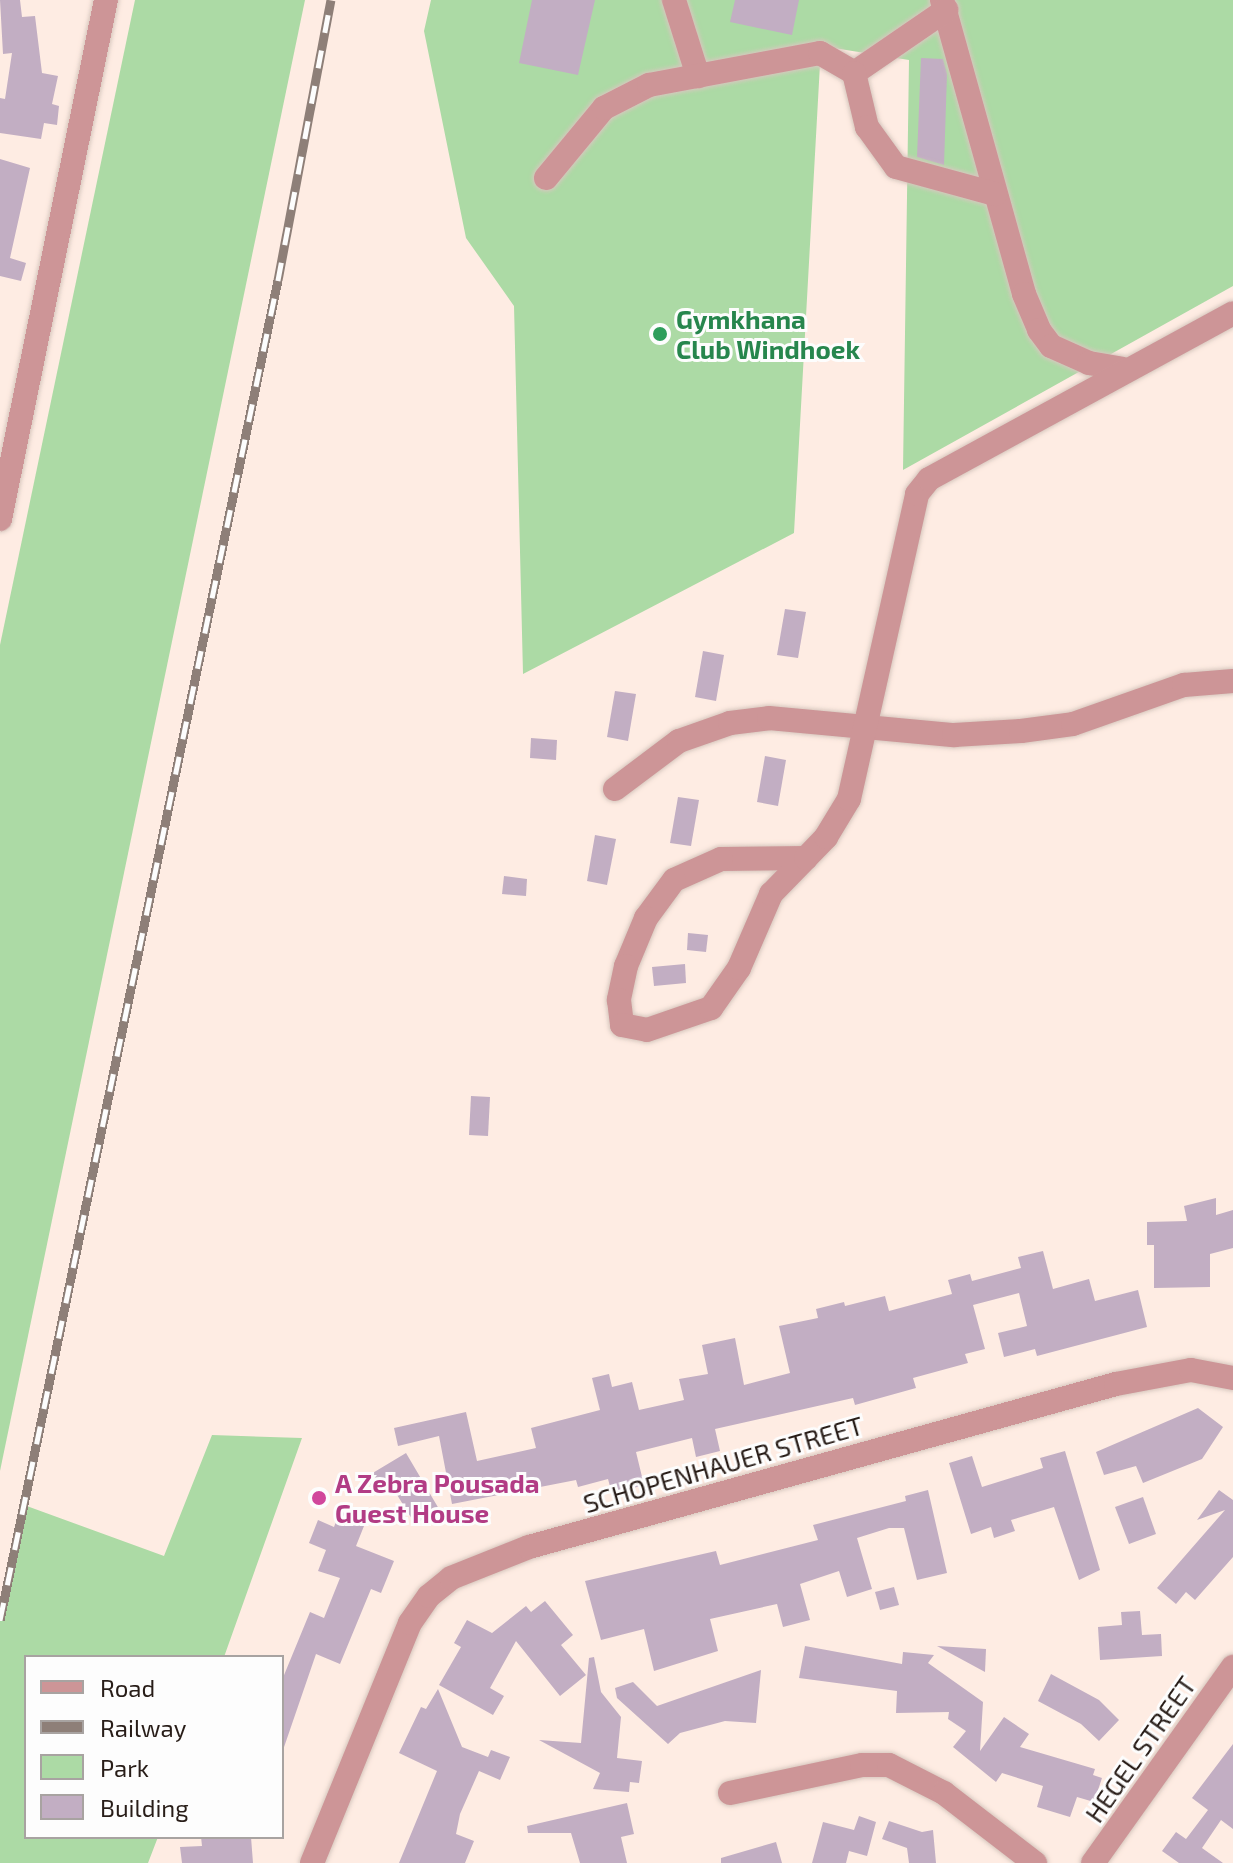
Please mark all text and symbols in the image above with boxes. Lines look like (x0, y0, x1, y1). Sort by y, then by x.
place label: Gymkhana Club Windhoek (676, 303, 860, 364)
marker: Gymkhana Club Windhoek (651, 325, 669, 343)
street label: SCHOPENHAUER STREET (580, 1409, 866, 1519)
place label: A Zebra Pousada Guest House (335, 1467, 540, 1528)
marker: A Zebra Pousada Guest House (310, 1489, 328, 1507)
legend (24, 1655, 284, 1839)
street label: HEGEL STREET (1078, 1670, 1202, 1828)
text: Road (100, 1673, 155, 1702)
text: Railway (100, 1713, 186, 1742)
text: Park (100, 1753, 149, 1782)
text: Building (100, 1793, 189, 1822)

